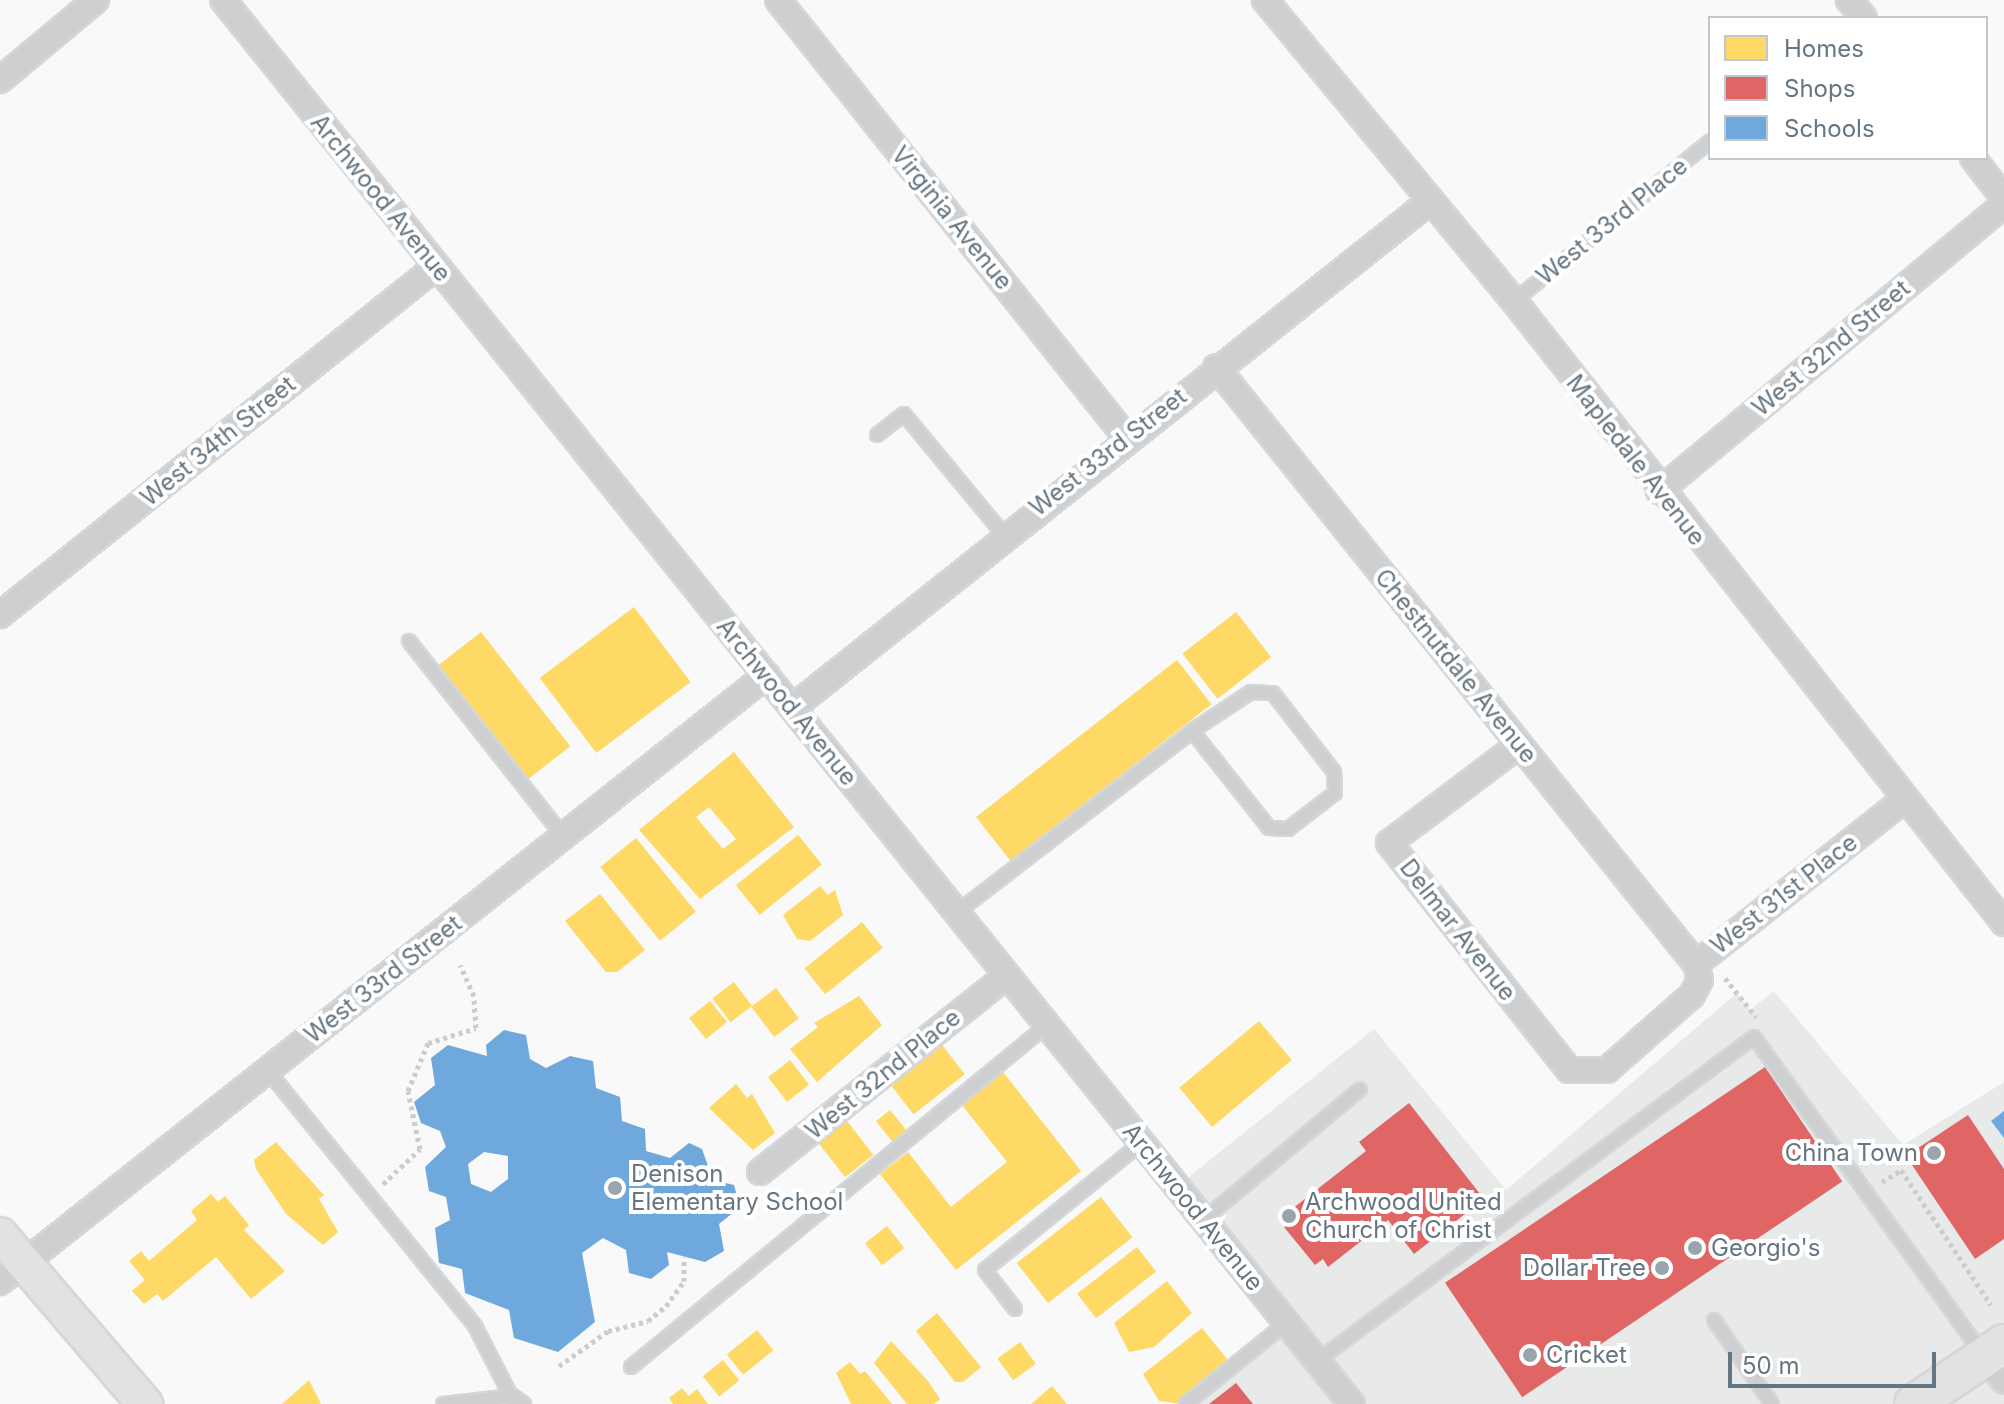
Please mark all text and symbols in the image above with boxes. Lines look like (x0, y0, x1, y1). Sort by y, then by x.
legend (1708, 16, 1988, 160)
text: Homes (1784, 34, 1864, 63)
text: Shops (1784, 74, 1855, 103)
street label: Archwood Avenue (305, 109, 457, 287)
text: Schools (1784, 114, 1875, 143)
street label: Virginia Avenue (885, 141, 1019, 295)
street label: West 33rd Place (1531, 151, 1693, 291)
street label: West 32nd Street (1746, 274, 1916, 422)
street label: Mapledale Avenue (1560, 369, 1712, 551)
street label: West 34th Street (135, 370, 301, 512)
street label: West 33rd Street (1024, 382, 1192, 522)
street label: Chestnutdale Avenue (1369, 563, 1543, 769)
street label: Archwood Avenue (711, 613, 863, 791)
street label: West 31st Place (1705, 828, 1863, 960)
street label: Delmar Avenue (1394, 853, 1522, 1007)
street label: West 33rd Street (299, 909, 467, 1049)
street label: West 32nd Place (800, 1003, 966, 1145)
street label: Archwood Avenue (1117, 1118, 1269, 1296)
place label: China Town (1785, 1139, 1918, 1167)
marker: China Town (1925, 1144, 1943, 1162)
place label: Denison Elementary School (631, 1160, 843, 1216)
marker: Denison Elementary School (606, 1179, 624, 1197)
place label: Archwood United Church of Christ (1305, 1188, 1502, 1244)
marker: Archwood United Church of Christ (1280, 1207, 1298, 1225)
place label: Georgio's (1711, 1234, 1820, 1262)
marker: Georgio's (1686, 1239, 1704, 1257)
place label: Dollar Tree (1523, 1254, 1646, 1282)
marker: Dollar Tree (1653, 1259, 1671, 1277)
scale bar (1732, 1336, 1940, 1386)
place label: Cricket (1546, 1341, 1627, 1369)
marker: Cricket (1521, 1346, 1539, 1364)
text: 50 m (1742, 1351, 1800, 1380)

